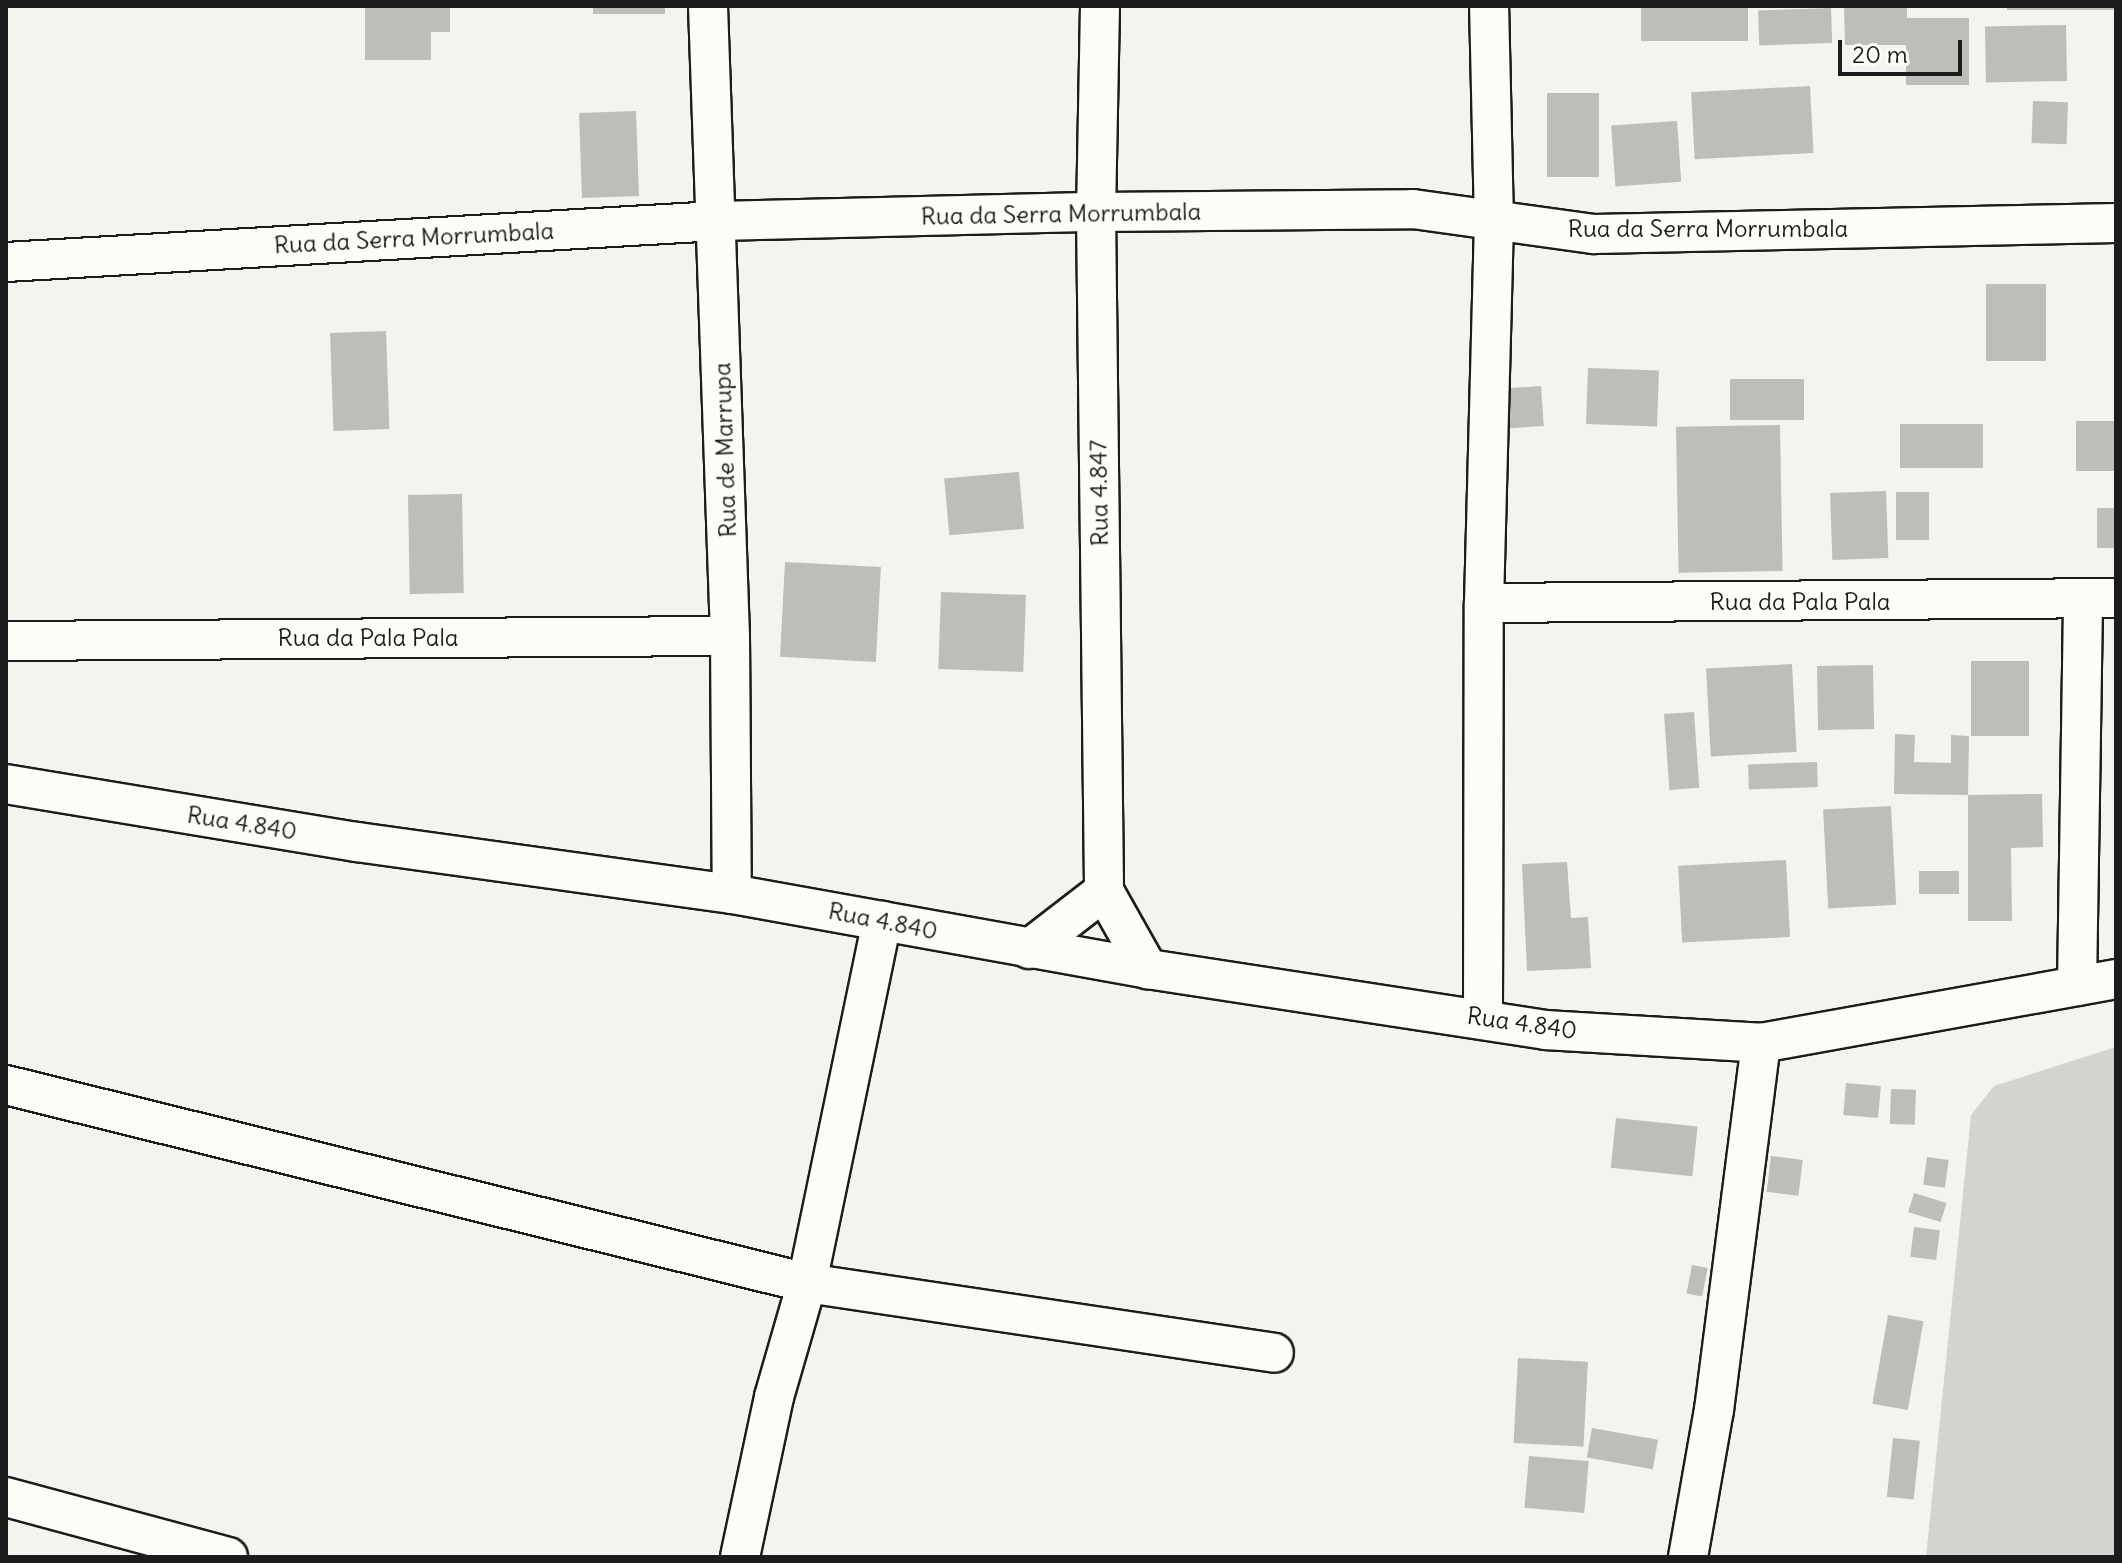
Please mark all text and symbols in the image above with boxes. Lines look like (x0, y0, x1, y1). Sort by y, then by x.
scale bar (1842, 24, 1966, 74)
text: 20 m (1852, 39, 1908, 69)
street label: Rua da Serra Morrumbala (921, 197, 1201, 231)
street label: Rua da Serra Morrumbala (1568, 215, 1848, 243)
street label: Rua da Serra Morrumbala (273, 216, 555, 260)
street label: Rua de Marrupa (708, 362, 742, 538)
street label: Rua 4.847 (1084, 440, 1114, 546)
street label: Rua da Pala Pala (1710, 588, 1890, 616)
street label: Rua da Pala Pala (278, 624, 458, 652)
street label: Rua 4.840 (185, 800, 299, 846)
street label: Rua 4.840 (826, 896, 940, 946)
street label: Rua 4.840 (1465, 1001, 1579, 1045)

